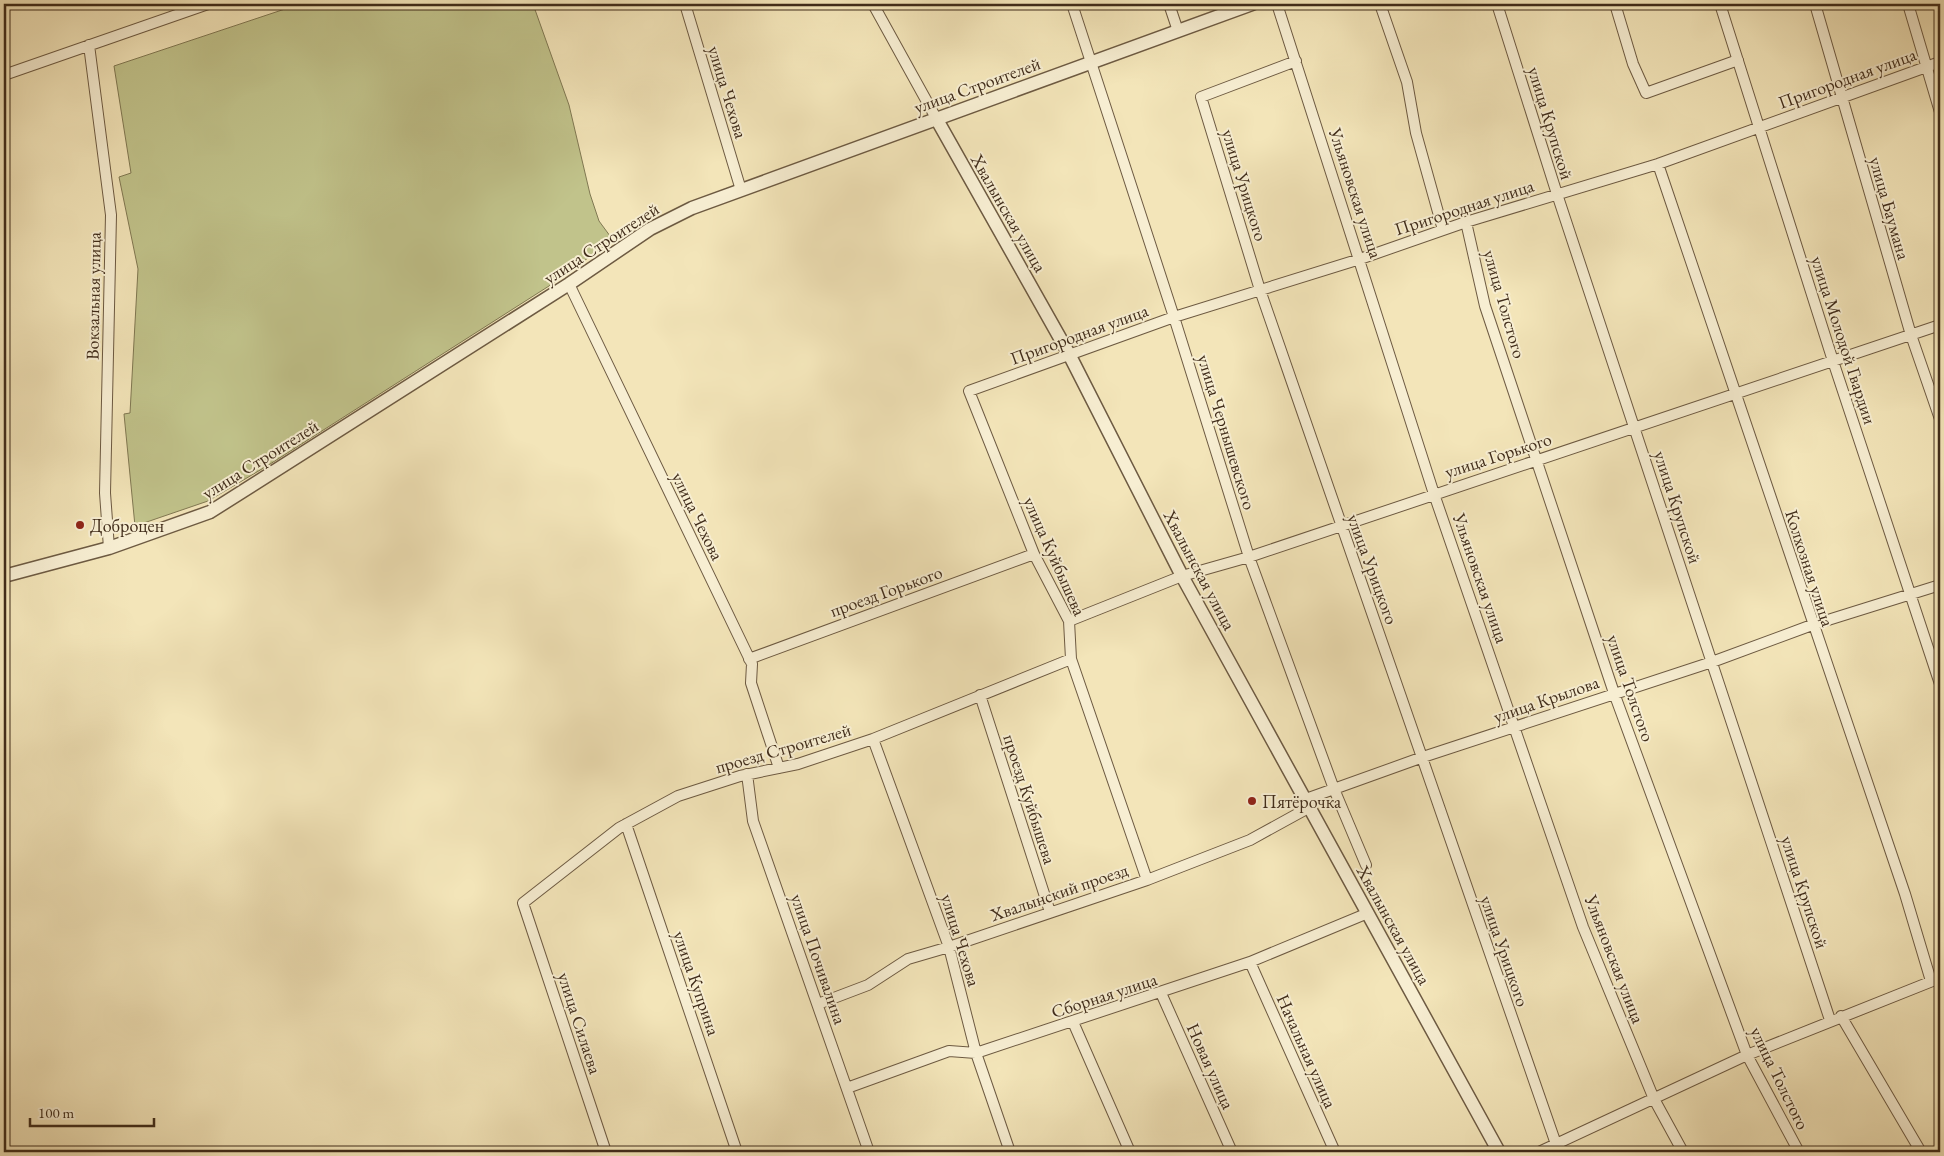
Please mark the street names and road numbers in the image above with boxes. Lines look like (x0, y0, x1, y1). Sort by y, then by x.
street label: Пригородная улица (1775, 42, 1920, 114)
street label: улица Чехова (703, 43, 753, 142)
street label: улица Строителей (911, 51, 1044, 119)
street label: улица Крупской (1523, 64, 1579, 183)
street label: Ульяновская улица (1324, 124, 1388, 262)
street label: улица Урицкого (1217, 126, 1273, 244)
street label: Хвалынская улица (965, 149, 1053, 277)
street label: улица Баумана (1864, 154, 1916, 263)
street label: Пригородная улица (1391, 173, 1537, 240)
street label: улица Строителей (539, 197, 663, 289)
street label: Вокзальная улица (80, 231, 106, 360)
street label: улица Толстого (1479, 247, 1531, 361)
street label: улица Молодой Гвардии (1806, 253, 1882, 428)
street label: Пригородная улица (1007, 298, 1152, 370)
street label: улица Чернышевского (1192, 352, 1262, 513)
street label: улица Строителей (197, 414, 323, 504)
street label: улица Горького (1442, 427, 1554, 483)
street label: улица Крупской (1649, 448, 1707, 567)
street label: улица Чехова (667, 468, 730, 565)
street label: улица Куйбышева (1018, 493, 1092, 620)
street label: Хвалынская улица (1158, 505, 1242, 635)
street label: Колхозная улица (1780, 507, 1840, 630)
street label: Ульяновская улица (1448, 509, 1514, 647)
street label: улица Урицкого (1342, 511, 1404, 628)
street label: проезд Горького (827, 560, 945, 622)
street label: улица Толстого (1602, 631, 1660, 745)
street label: улица Крылова (1490, 670, 1603, 728)
street label: проезд Строителей (712, 717, 854, 778)
street label: проезд Куйбышева (998, 731, 1062, 868)
street label: улица Крупской (1776, 833, 1834, 952)
street label: Хвалынский проезд (986, 858, 1131, 927)
street label: Хвалынская улица (1351, 860, 1437, 989)
street label: улица Почивалина (786, 891, 852, 1028)
street label: улица Чехова (936, 891, 986, 990)
street label: Ульяновская улица (1580, 891, 1650, 1027)
street label: улица Урицкого (1475, 892, 1535, 1010)
street label: улица Куприна (668, 928, 726, 1039)
street label: Сборная улица (1048, 967, 1161, 1023)
street label: улица Силаева (553, 969, 608, 1078)
street label: Начальная улица (1272, 990, 1343, 1112)
street label: Новая улица (1182, 1019, 1241, 1113)
street label: улица Толстого (1745, 1023, 1815, 1133)

